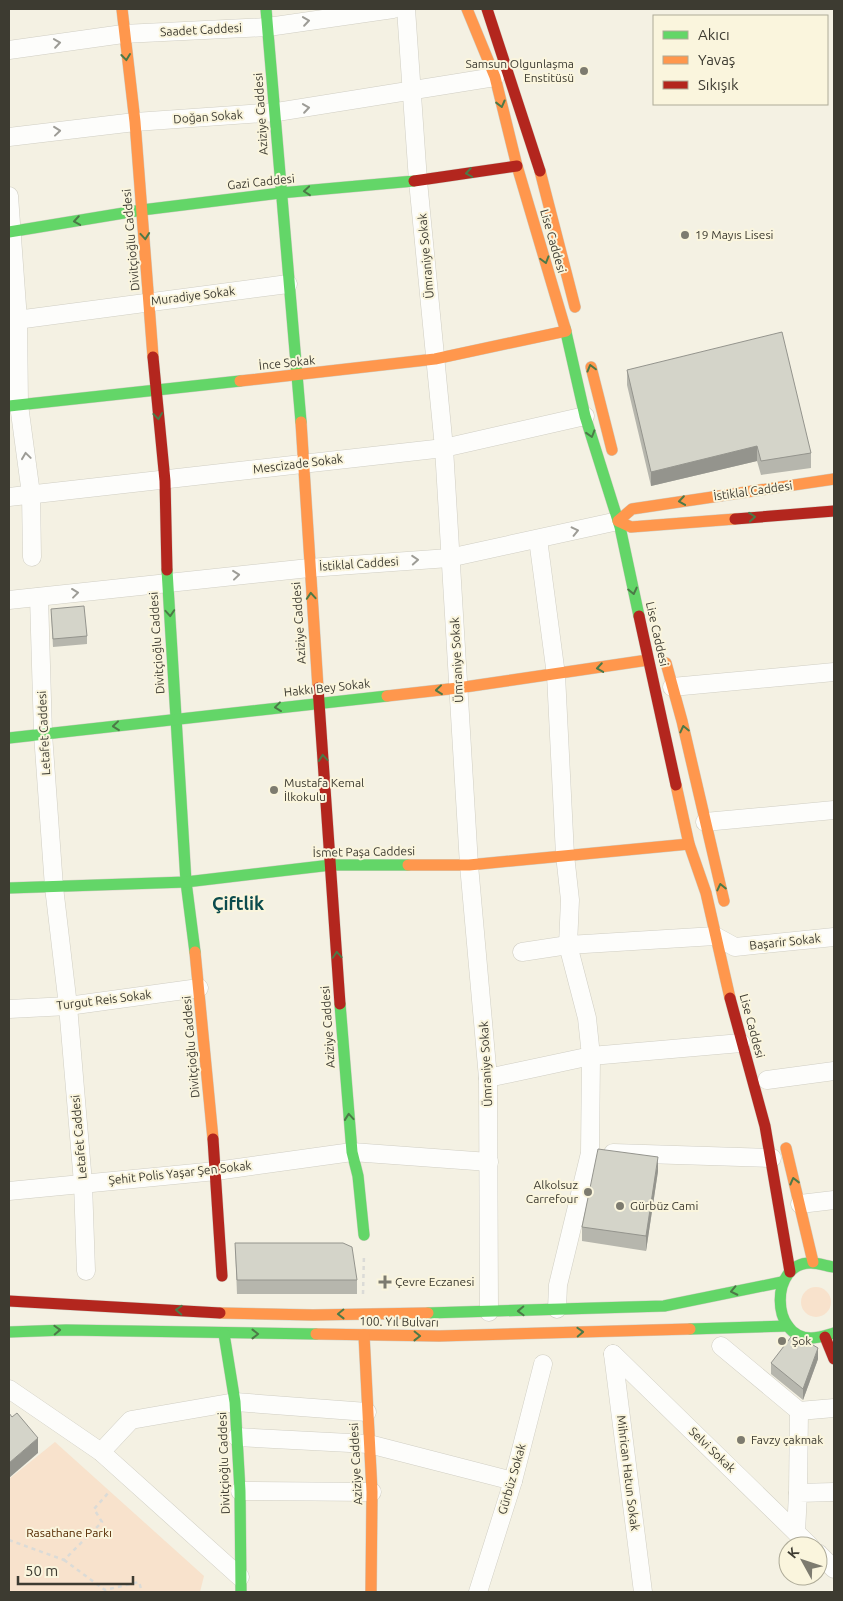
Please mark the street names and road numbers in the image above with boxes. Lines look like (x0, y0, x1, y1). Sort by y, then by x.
street label: Saadet Caddesi (160, 21, 242, 38)
street label: Aziziye Caddesi (251, 72, 270, 156)
street label: Doğan Sokak (173, 108, 243, 125)
street label: Gazi Caddesi (227, 171, 295, 192)
street label: Divitçioğlu Caddesi (120, 188, 141, 292)
street label: Lise Caddesi (538, 207, 569, 274)
street label: Ümraniye Sokak (415, 213, 436, 299)
street label: Muradiye Sokak (150, 284, 236, 307)
street label: İnce Sokak (258, 353, 316, 372)
street label: Mescizade Sokak (252, 452, 344, 475)
street label: İstiklal Caddesi (713, 479, 793, 502)
street label: İstiklal Caddesi (319, 554, 399, 573)
street label: Aziziye Caddesi (289, 581, 308, 665)
street label: Divitçioğlu Caddesi (146, 591, 167, 695)
street label: Lise Caddesi (644, 600, 671, 668)
street label: Ümraniye Sokak (448, 617, 465, 703)
street label: Hakkı Bey Sokak (283, 677, 371, 698)
street label: Letafet Caddesi (35, 690, 52, 776)
street label: İsmet Paşa Caddesi (313, 844, 415, 859)
street label: Başarir Sokak (749, 931, 821, 952)
street label: Aziziye Caddesi (318, 985, 337, 1069)
street label: Turgut Reis Sokak (56, 987, 152, 1012)
street label: Lise Caddesi (738, 992, 767, 1059)
street label: Divitçioğlu Caddesi (180, 995, 201, 1099)
street label: Ümraniye Sokak (477, 1021, 494, 1107)
street label: Letafet Caddesi (68, 1094, 89, 1180)
street label: Şehit Polis Yaşar Şen Sokak (108, 1159, 252, 1186)
street label: 100. Yıl Bulvarı (359, 1314, 439, 1329)
street label: Divitçioğlu Caddesi (215, 1412, 232, 1514)
street label: Mihrican Hatun Sokak (615, 1414, 642, 1531)
street label: Aziziye Caddesi (347, 1423, 364, 1505)
street label: Selvi Sokak (687, 1424, 738, 1475)
street label: Gürbüz Sokak (495, 1442, 528, 1516)

